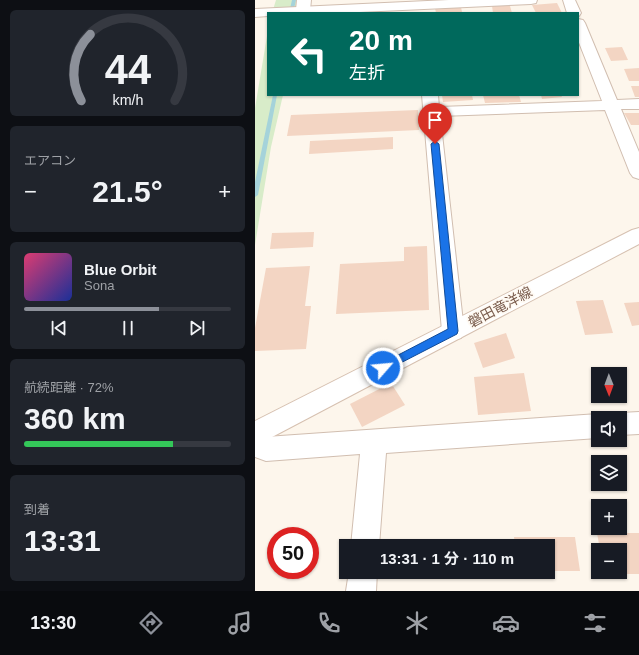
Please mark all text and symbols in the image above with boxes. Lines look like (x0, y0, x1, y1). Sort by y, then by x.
text: 20 m (349, 25, 413, 56)
icon: left (283, 28, 335, 80)
text: 44 (104, 46, 151, 93)
text: 左折 (349, 63, 385, 83)
text: km/h (112, 92, 143, 108)
pin (418, 103, 452, 144)
icon: arrive (424, 109, 446, 131)
text: エアコン (24, 153, 76, 168)
text: 21.5° (92, 175, 163, 208)
text: − (24, 179, 37, 204)
text: + (218, 179, 231, 204)
text: Blue Orbit (84, 261, 157, 278)
text: Sona (84, 278, 114, 293)
street label: 磐田竜洋線 (465, 284, 535, 330)
icon: previous (48, 317, 70, 339)
icon: pause (117, 317, 139, 339)
icon: next (186, 317, 208, 339)
position arrow (362, 347, 404, 389)
north arrow (591, 367, 627, 403)
map controls (591, 367, 627, 579)
text: 航続距離 · 72% (24, 380, 114, 395)
text: 360 km (24, 402, 126, 435)
button: sound (591, 411, 627, 447)
button: layers (591, 455, 627, 491)
button: + (591, 499, 627, 535)
text: 到着 (24, 502, 50, 517)
text: 13:31 (24, 524, 101, 557)
speed limit sign: 50 (267, 527, 319, 579)
button: − (591, 543, 627, 579)
text: 13:31 · 1 分 · 110 m (380, 550, 514, 567)
icon: directions (137, 609, 165, 637)
icon: music (226, 609, 254, 637)
icon: phone (315, 609, 343, 637)
icon: climate (403, 609, 431, 637)
icon: car (492, 609, 520, 637)
icon: filters (581, 609, 609, 637)
text: 13:30 (30, 613, 76, 633)

